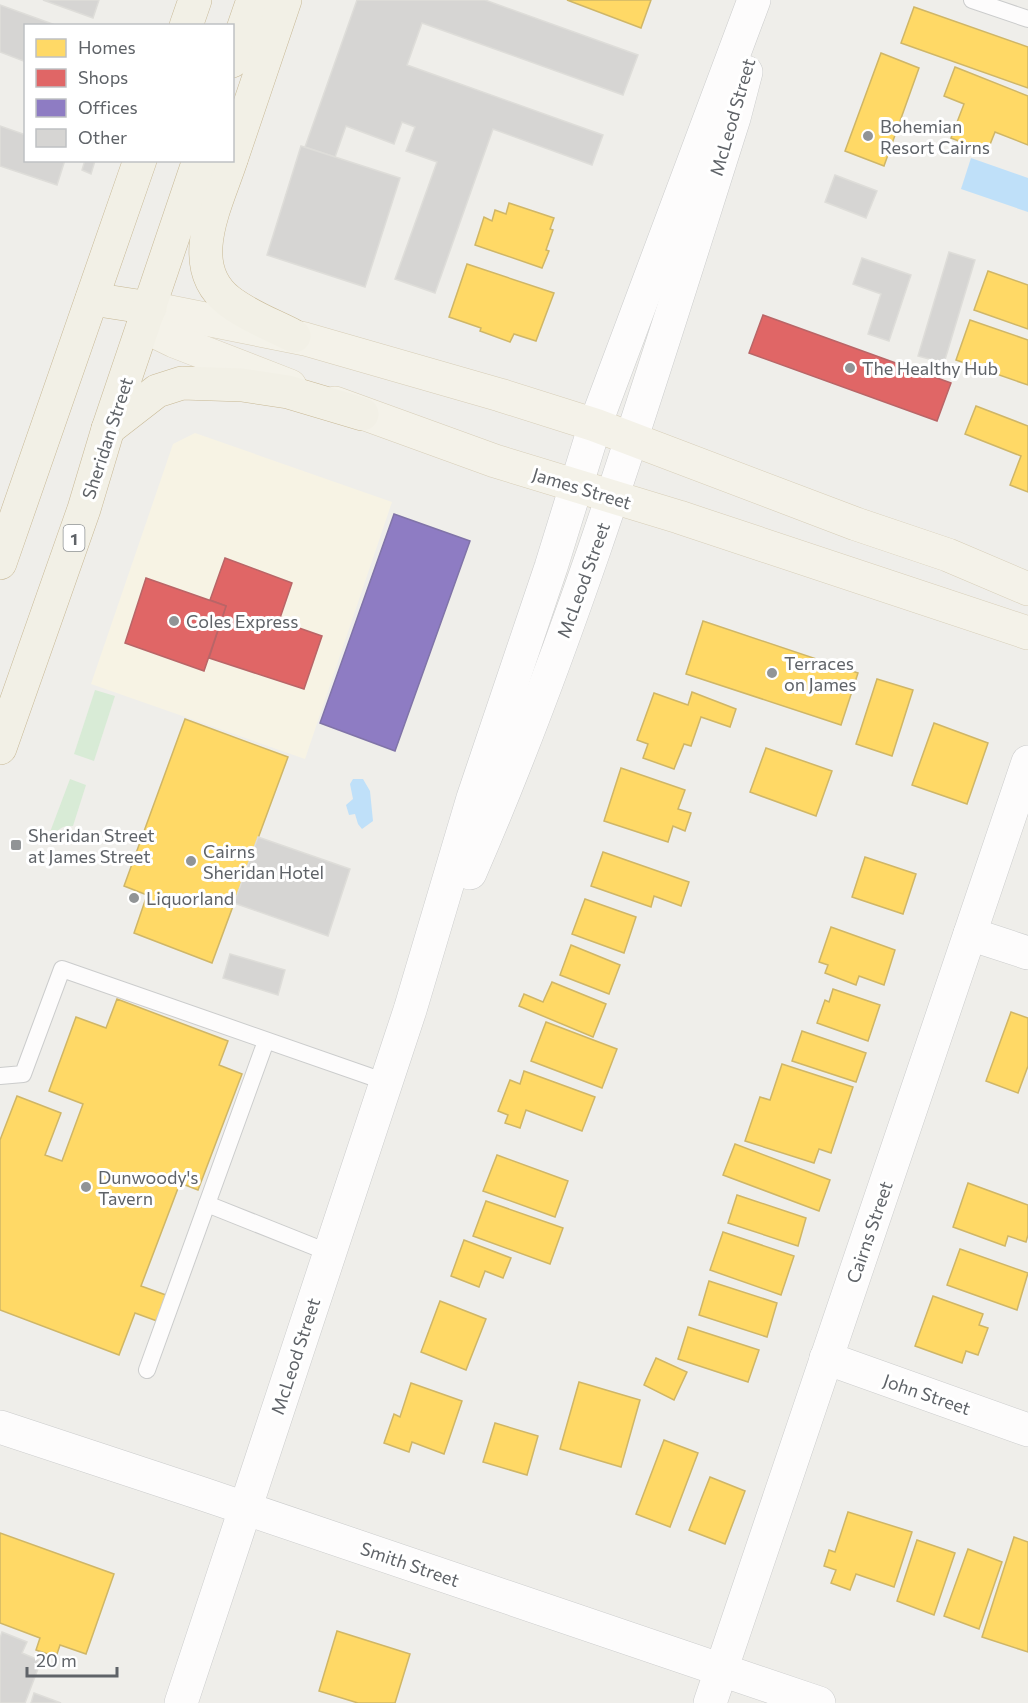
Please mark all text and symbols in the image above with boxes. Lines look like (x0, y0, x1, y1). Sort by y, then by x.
legend (24, 24, 234, 162)
text: Homes (78, 36, 136, 58)
street label: McLeod Street (705, 56, 759, 178)
text: Shops (78, 66, 128, 88)
text: Offices (78, 96, 138, 118)
place label: Bohemian Resort Cairns (880, 115, 990, 158)
text: Other (78, 126, 127, 148)
marker: Bohemian Resort Cairns (861, 129, 875, 143)
place label: The Healthy Hub (862, 357, 998, 379)
marker: The Healthy Hub (843, 361, 857, 375)
street label: Sheridan Street (77, 374, 137, 502)
street label: James Street (530, 463, 634, 513)
street label: McLeod Street (552, 519, 614, 641)
road number: 1 (64, 525, 84, 551)
place label: Coles Express (186, 610, 298, 632)
marker: Coles Express (167, 614, 181, 628)
place label: Terraces on James (784, 652, 857, 695)
marker: Terraces on James (765, 666, 779, 680)
place label: Sheridan Street at James Street (28, 824, 155, 867)
marker: Sheridan Street at James Street (9, 838, 23, 852)
place label: Cairns Sheridan Hotel (203, 840, 324, 883)
marker: Cairns Sheridan Hotel (184, 854, 198, 868)
place label: Liquorland (146, 887, 234, 909)
marker: Liquorland (127, 891, 141, 905)
place label: Dunwoody's Tavern (98, 1166, 199, 1209)
street label: Cairns Street (841, 1178, 897, 1286)
marker: Dunwoody's Tavern (79, 1180, 93, 1194)
street label: McLeod Street (266, 1295, 324, 1417)
street label: John Street (880, 1369, 974, 1419)
street label: Smith Street (358, 1537, 462, 1591)
scale bar (27, 1640, 117, 1678)
text: 20 m (36, 1649, 77, 1671)

